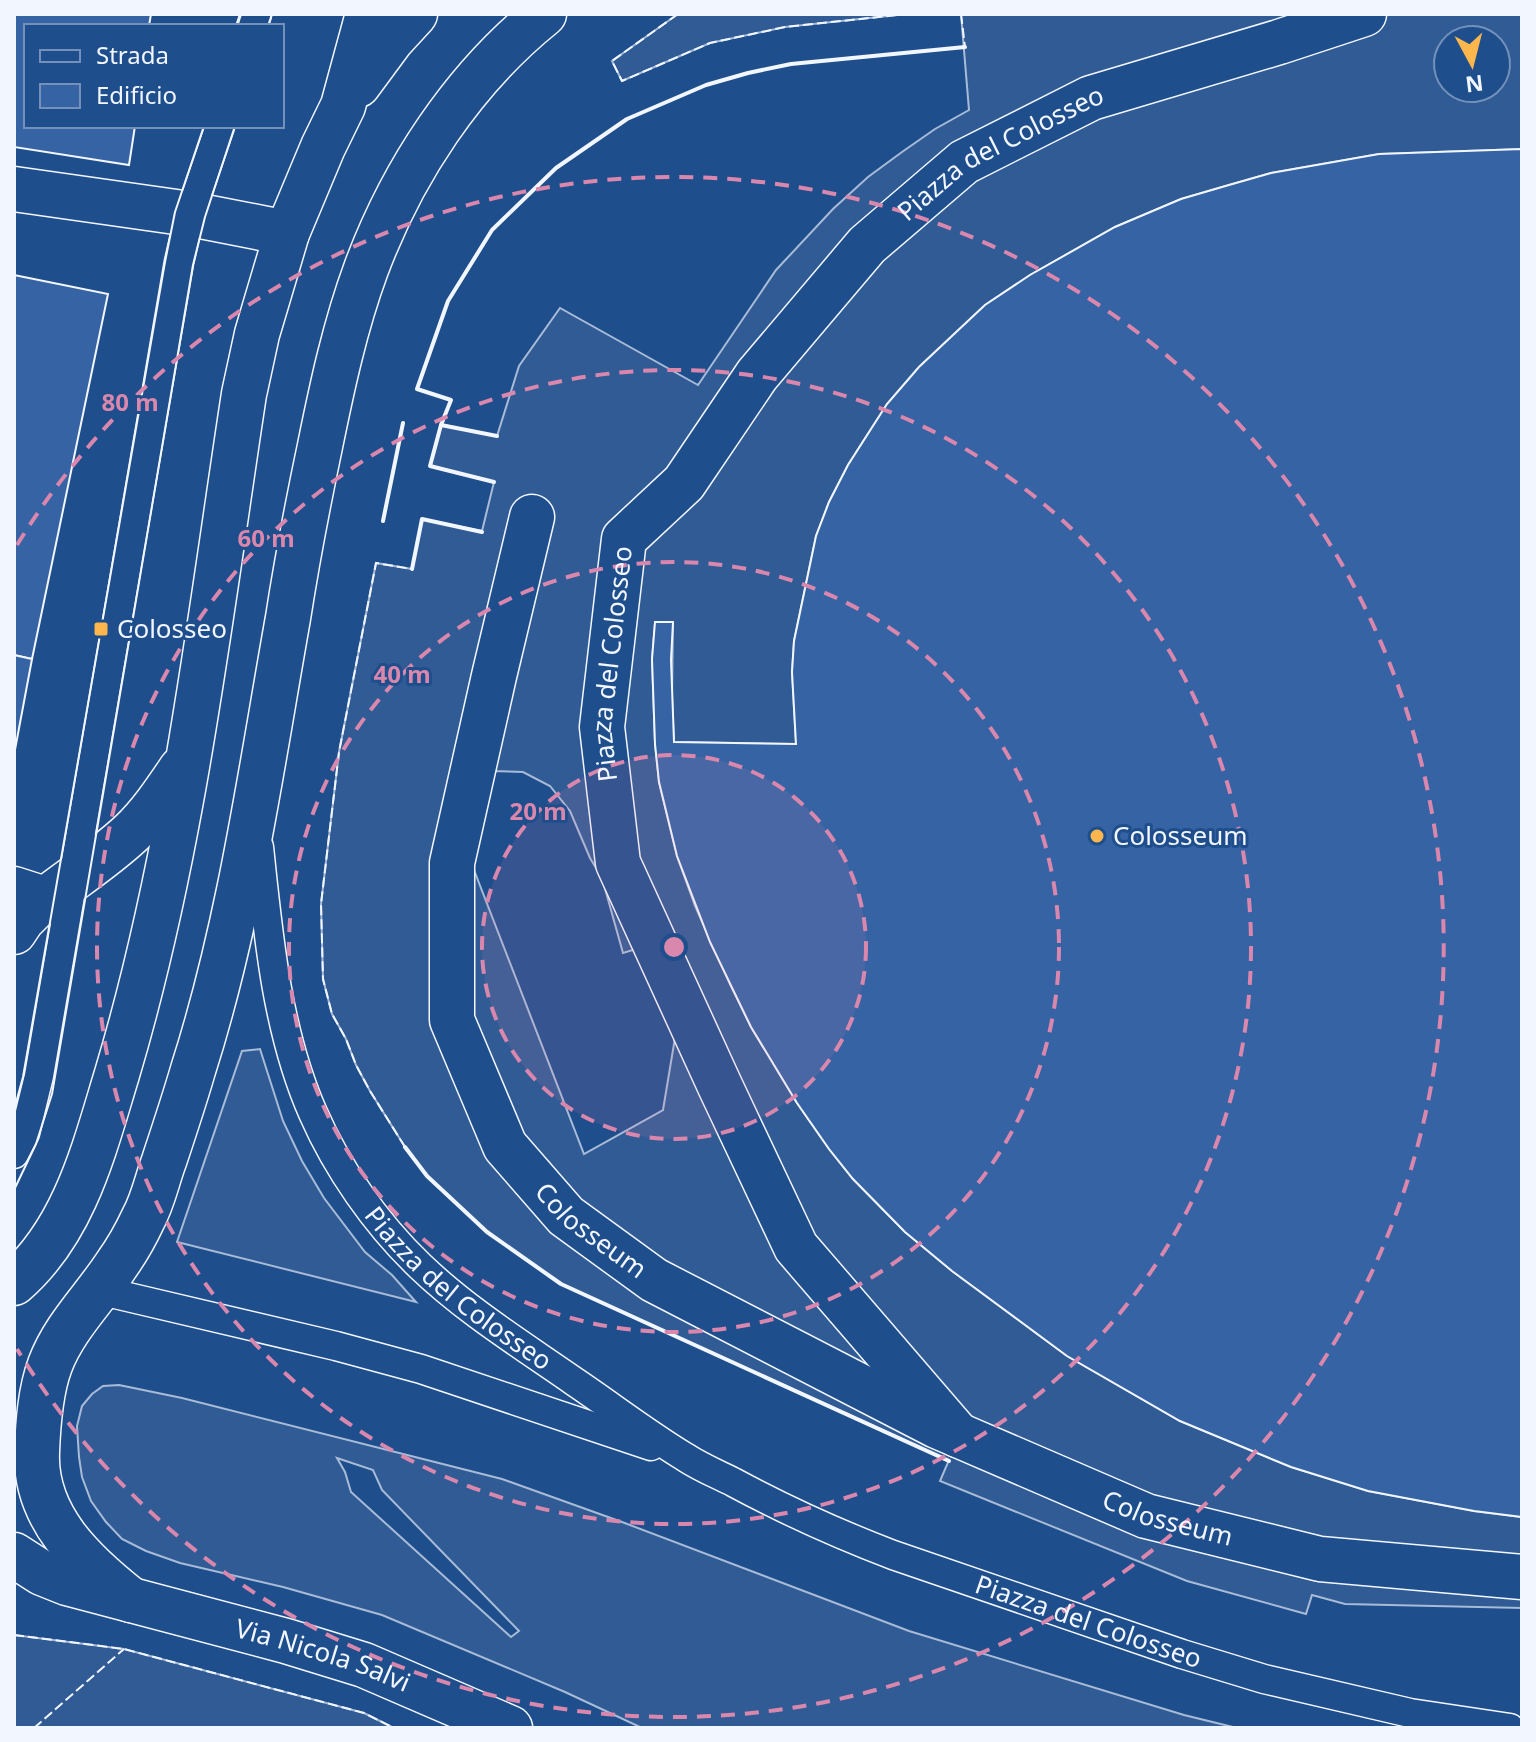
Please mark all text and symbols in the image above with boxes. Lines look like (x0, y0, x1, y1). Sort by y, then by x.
legend (24, 24, 284, 128)
north arrow (1432, 24, 1512, 104)
text: Strada (96, 38, 169, 71)
text: N (1464, 69, 1485, 101)
street label: Piazza del Colosseo (889, 76, 1108, 229)
text: Edificio (96, 78, 177, 111)
text: 80 m (101, 385, 159, 418)
text: 60 m (237, 521, 295, 554)
street label: Piazza del Colosseo (582, 544, 640, 784)
place label: Colosseo (117, 610, 227, 646)
marker: Colosseo (92, 620, 110, 638)
text: 40 m (373, 657, 431, 690)
text: 20 m (509, 794, 567, 827)
place label: Colosseum (1113, 817, 1248, 853)
marker: Colosseum (1088, 827, 1106, 845)
centre of rings (660, 933, 688, 961)
street label: Colosseum (528, 1174, 655, 1286)
street label: Piazza del Colosseo (357, 1198, 560, 1378)
street label: Colosseum (1097, 1480, 1237, 1554)
street label: Piazza del Colosseo (971, 1566, 1206, 1676)
street label: Via Nicola Salvi (232, 1609, 416, 1700)

